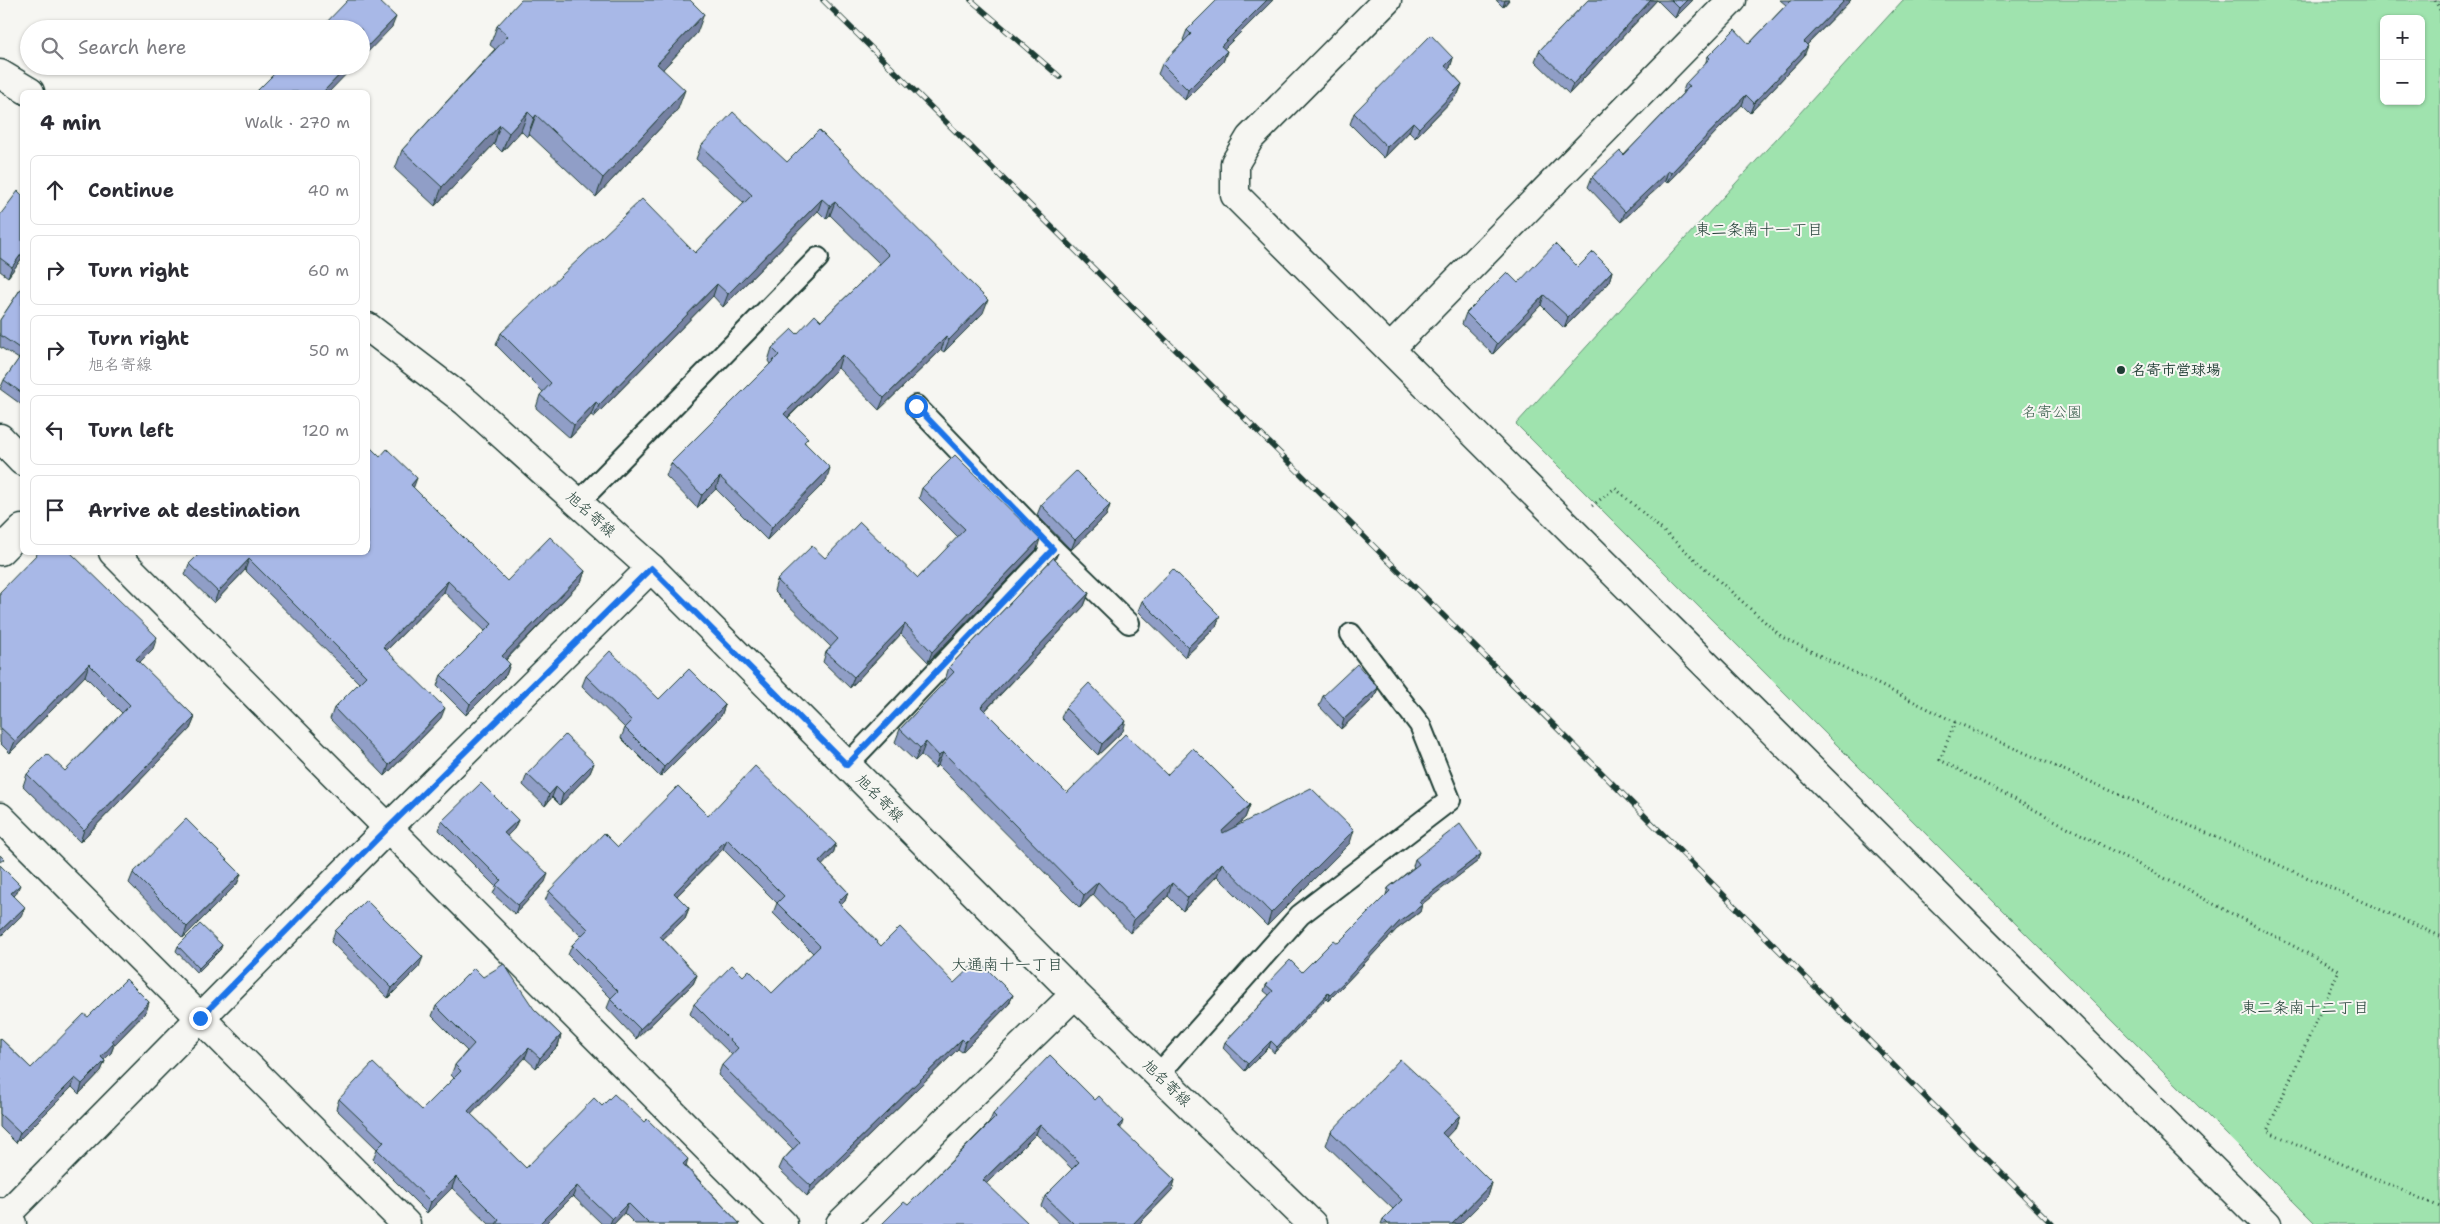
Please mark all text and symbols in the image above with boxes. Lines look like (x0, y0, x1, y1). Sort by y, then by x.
map controls (2380, 15, 2425, 105)
button: + (2380, 15, 2425, 60)
search box (20, 20, 370, 75)
icon: search (38, 34, 66, 62)
text: Search here (78, 35, 187, 60)
button: − (2380, 60, 2425, 105)
text: 4 min (40, 109, 101, 137)
text: Walk · 270 m (245, 112, 350, 133)
icon: ahead (41, 176, 69, 204)
text: Continue (88, 178, 174, 203)
text: 40 m (307, 180, 349, 201)
district label: 東二条南十一丁目 (1695, 219, 1823, 240)
icon: right (41, 256, 69, 284)
text: Turn right (88, 258, 189, 283)
text: 60 m (308, 260, 349, 281)
text: Turn right (88, 326, 189, 351)
icon: right (41, 336, 69, 364)
text: 50 m (309, 340, 349, 361)
text: 旭名寄線 (88, 354, 152, 375)
place label: 名寄市営球場 (2131, 360, 2221, 380)
marker: 名寄市営球場 (2115, 364, 2127, 376)
route start (905, 395, 928, 418)
park label: 名寄公園 (2022, 402, 2082, 422)
icon: left (41, 416, 69, 444)
text: Turn left (88, 418, 174, 443)
text: 120 m (302, 420, 349, 441)
street label: 旭名寄線 (562, 486, 620, 542)
icon: arrive (41, 496, 69, 524)
text: Arrive at destination (88, 498, 300, 523)
street label: 旭名寄線 (852, 770, 908, 826)
district label: 大通南十一丁目 (951, 954, 1063, 975)
district label: 東二条南十二丁目 (2241, 997, 2369, 1018)
route end (189, 1007, 212, 1030)
street label: 旭名寄線 (1138, 1055, 1196, 1111)

